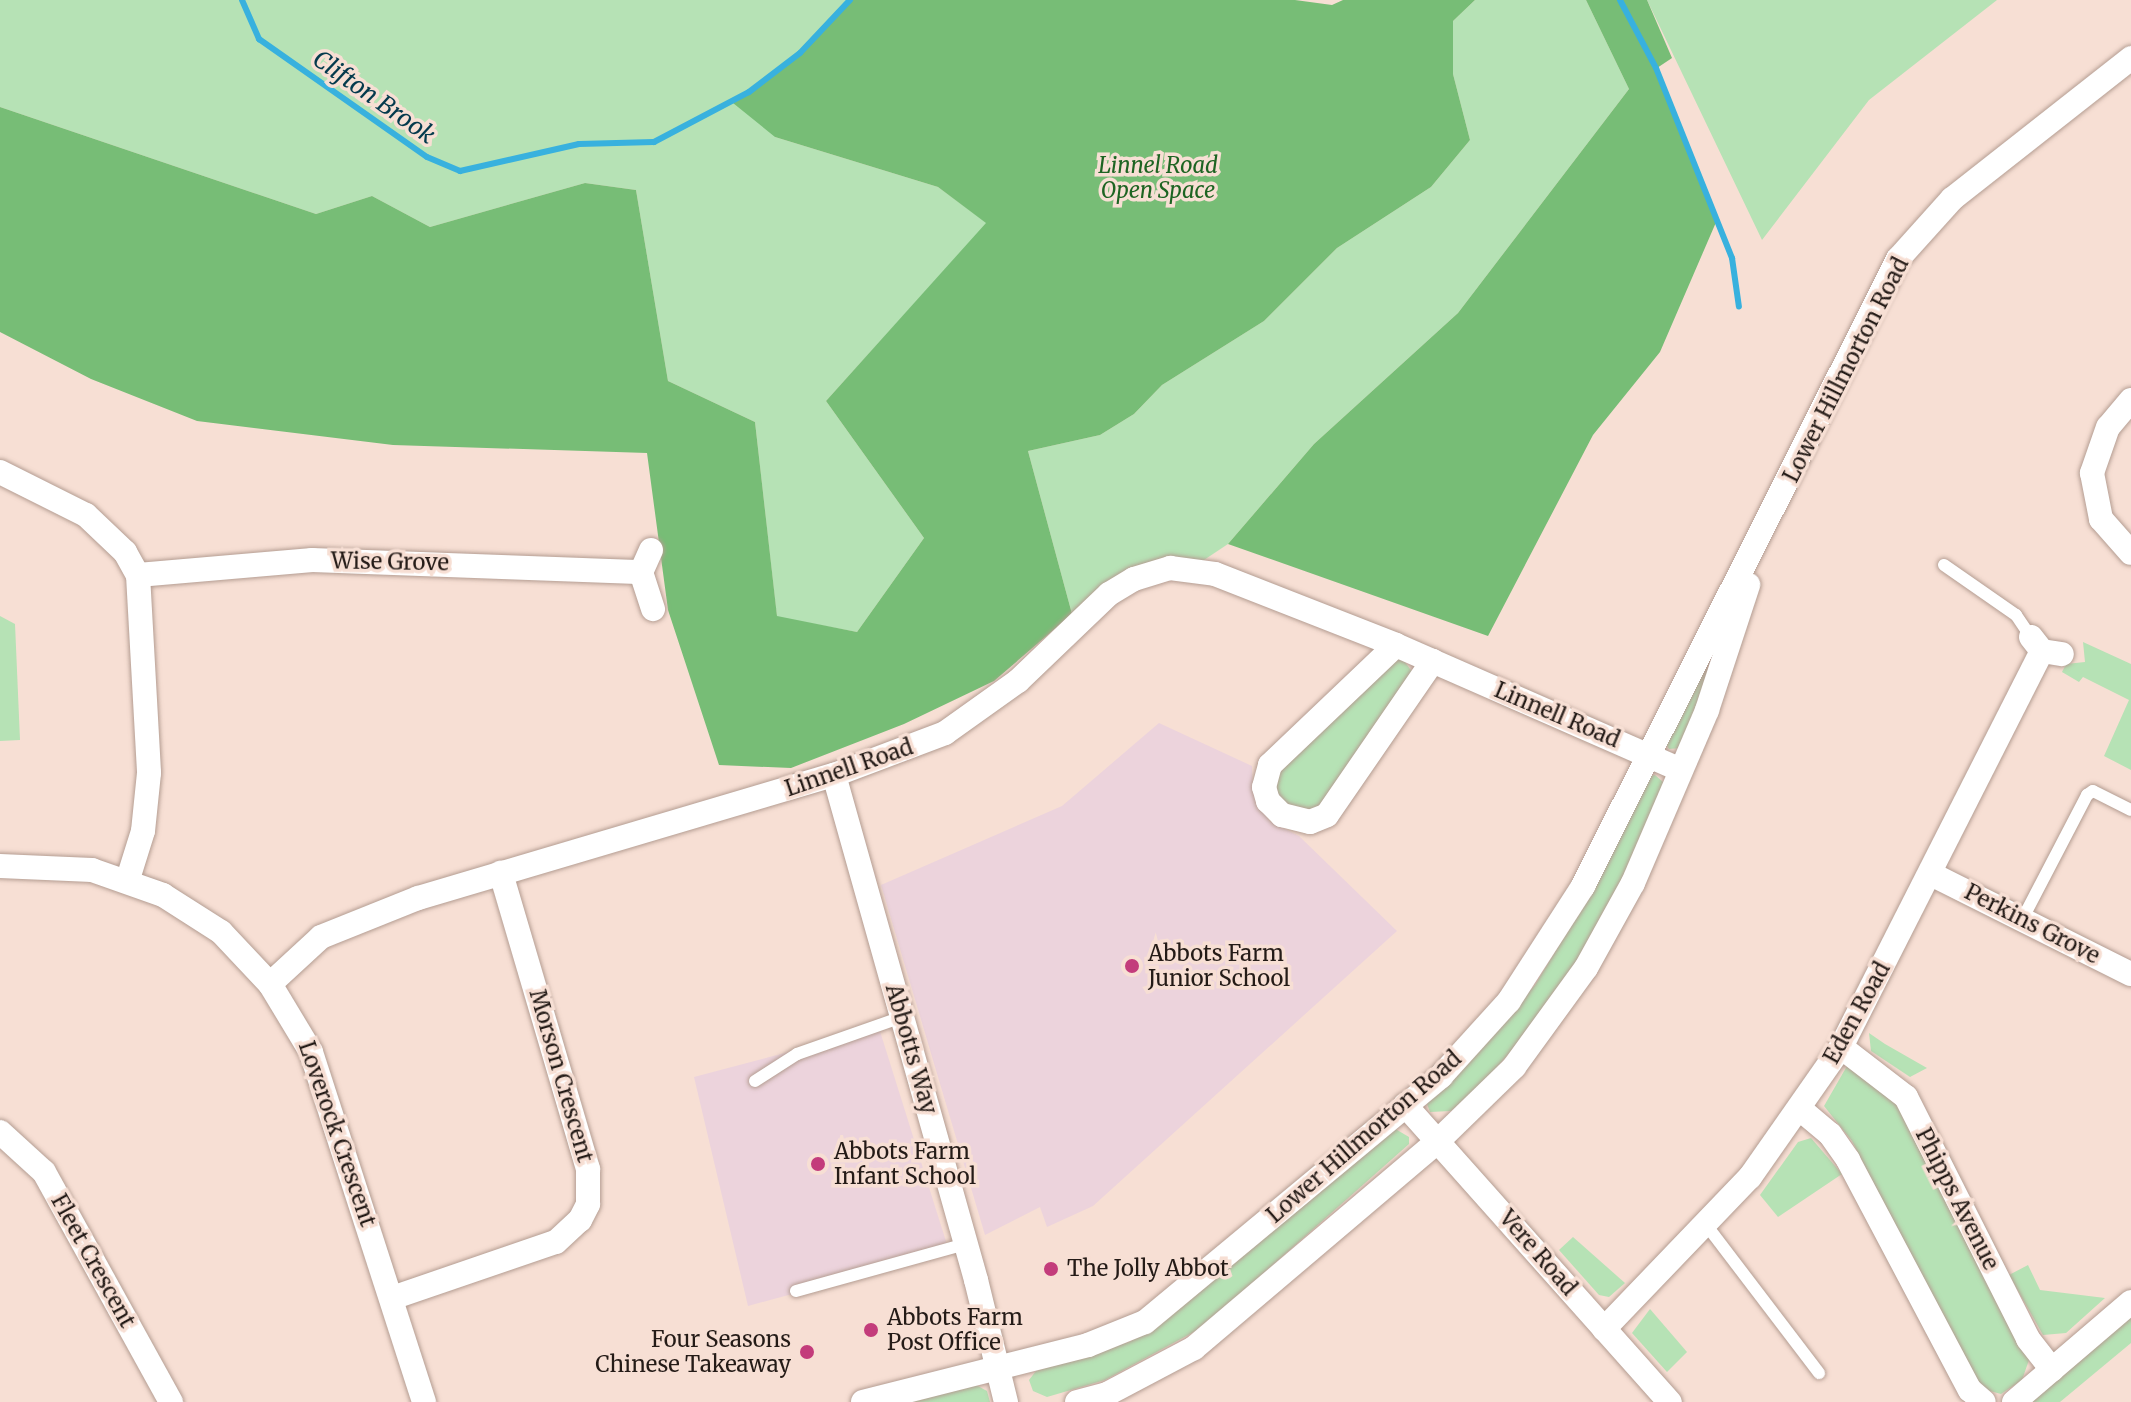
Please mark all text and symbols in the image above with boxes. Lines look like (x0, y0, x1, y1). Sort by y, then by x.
water label: Clifton Brook (307, 44, 441, 150)
park label: Linnel Road Open Space (1098, 152, 1218, 204)
street label: Lower Hillmorton Road (1778, 253, 1914, 487)
street label: Wise Grove (331, 548, 449, 576)
street label: Linnell Road (1490, 677, 1624, 753)
street label: Linnell Road (782, 734, 916, 802)
street label: Perkins Grove (1960, 879, 2104, 969)
place label: Abbots Farm Junior School (1148, 940, 1290, 992)
marker: Abbots Farm Junior School (1123, 957, 1141, 975)
street label: Eden Road (1818, 958, 1896, 1068)
street label: Abbotts Way (880, 981, 942, 1117)
street label: Morson Crescent (524, 987, 598, 1165)
street label: Loverock Crescent (293, 1038, 381, 1230)
street label: Lower Hillmorton Road (1262, 1045, 1466, 1229)
street label: Phipps Avenue (1910, 1124, 2004, 1274)
place label: Abbots Farm Infant School (834, 1138, 976, 1190)
marker: Abbots Farm Infant School (809, 1155, 827, 1173)
street label: Fleet Crescent (45, 1190, 141, 1332)
street label: Vere Road (1494, 1205, 1582, 1301)
place label: The Jolly Abbot (1067, 1256, 1229, 1282)
marker: The Jolly Abbot (1042, 1260, 1060, 1278)
place label: Abbots Farm Post Office (887, 1304, 1023, 1356)
marker: Abbots Farm Post Office (862, 1321, 880, 1339)
place label: Four Seasons Chinese Takeaway (595, 1326, 791, 1378)
marker: Four Seasons Chinese Takeaway (798, 1343, 816, 1361)

